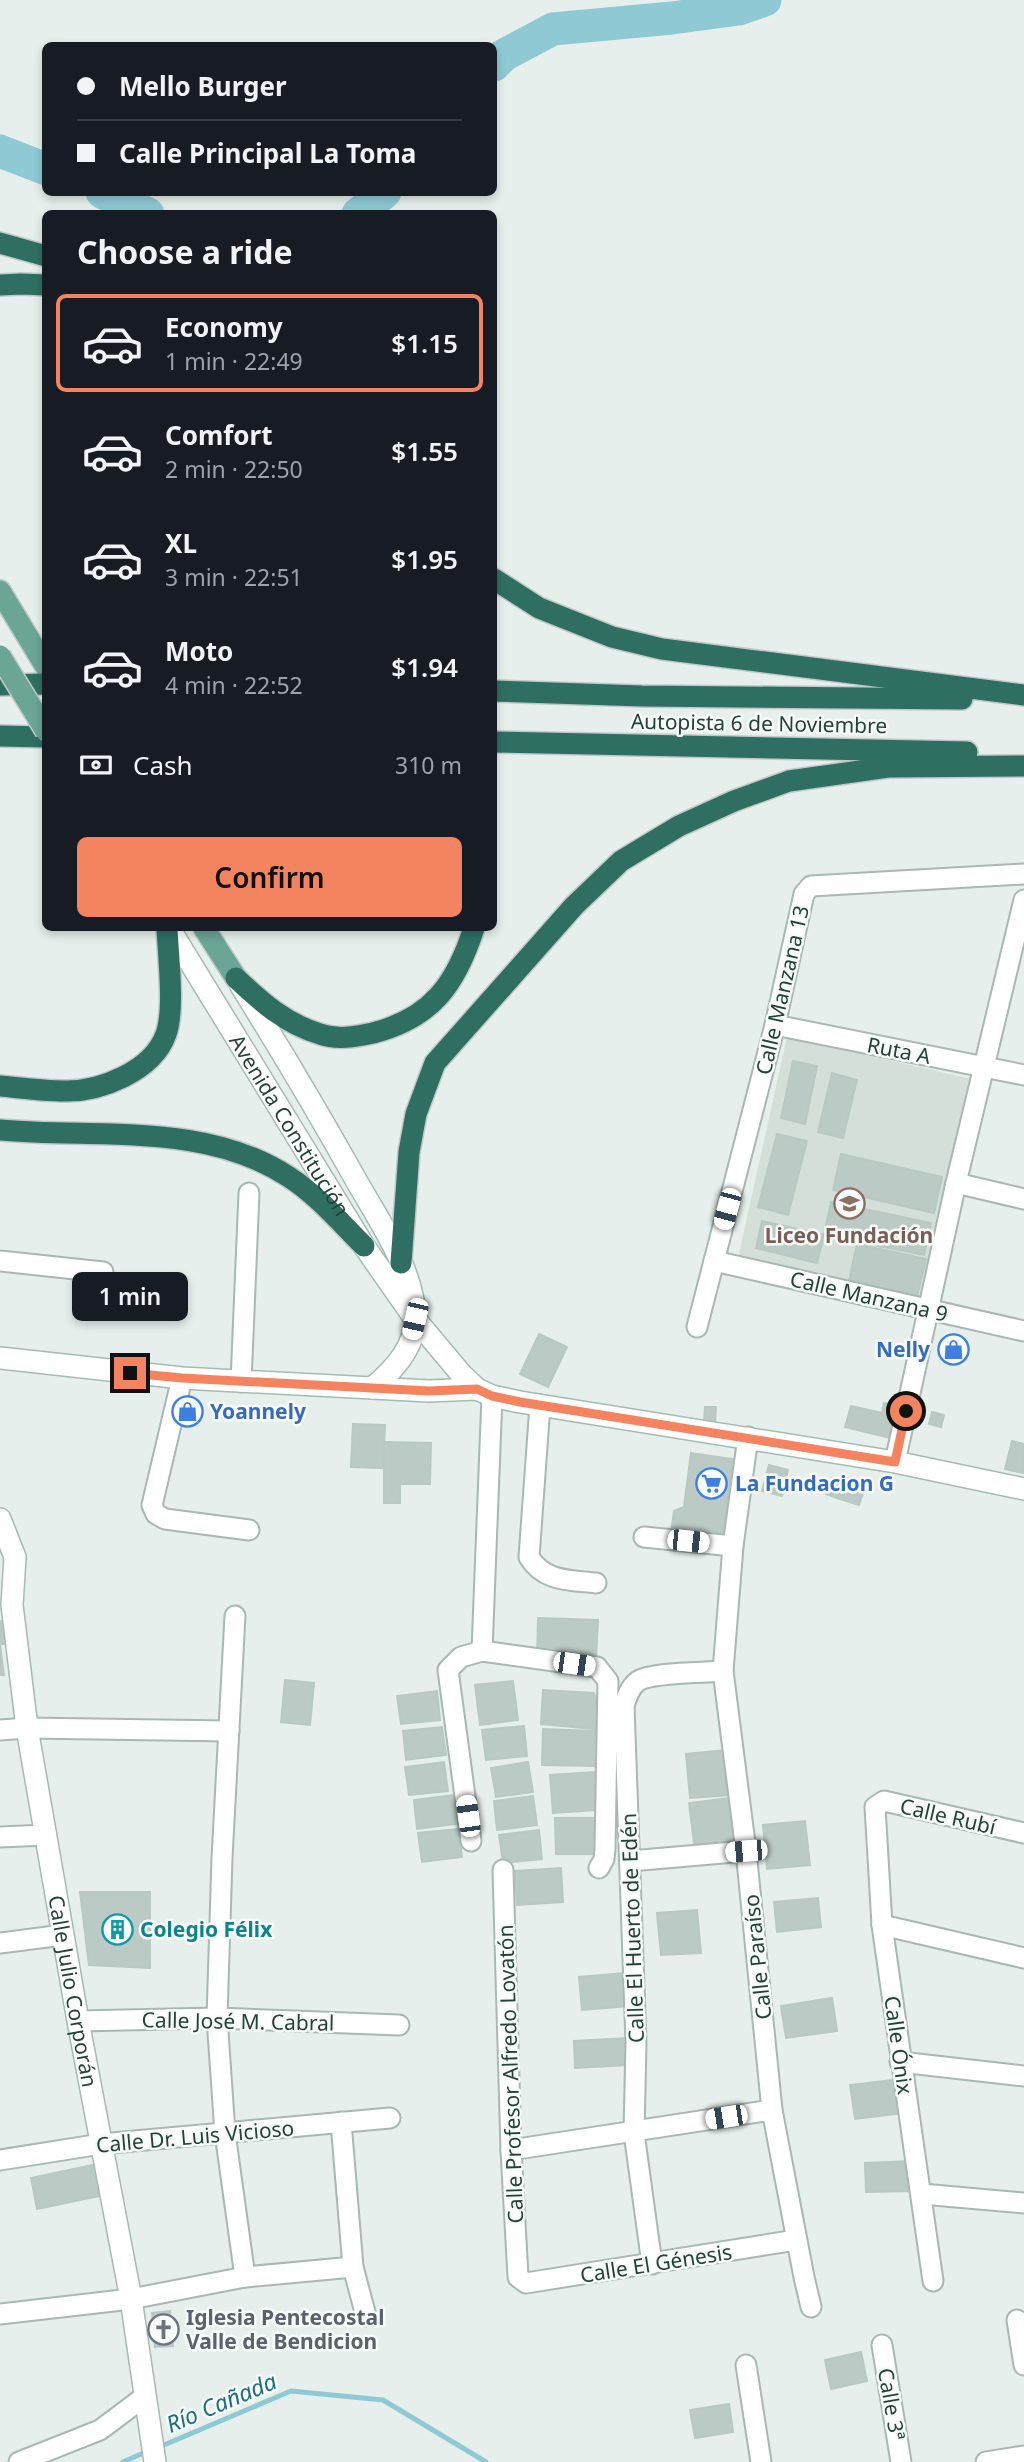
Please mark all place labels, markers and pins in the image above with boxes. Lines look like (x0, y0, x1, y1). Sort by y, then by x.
school or university icon: Liceo Fundación (832, 1186, 866, 1220)
place label: Liceo Fundación (765, 1221, 933, 1249)
shop icon: Nelly (936, 1332, 970, 1366)
place label: Nelly (876, 1335, 930, 1363)
shop icon: Yoannely (170, 1394, 204, 1428)
place label: Yoannely (210, 1397, 306, 1425)
supermarket icon: La Fundacion G (695, 1466, 729, 1500)
place label: La Fundacion G (735, 1469, 894, 1497)
building icon: Colegio Félix (100, 1912, 134, 1946)
place label: Colegio Félix (140, 1915, 273, 1943)
place label: Iglesia Pentecostal Valle de Bendicion (186, 2303, 384, 2355)
church icon: Iglesia Pentecostal Valle de Bendicion (146, 2312, 180, 2346)

